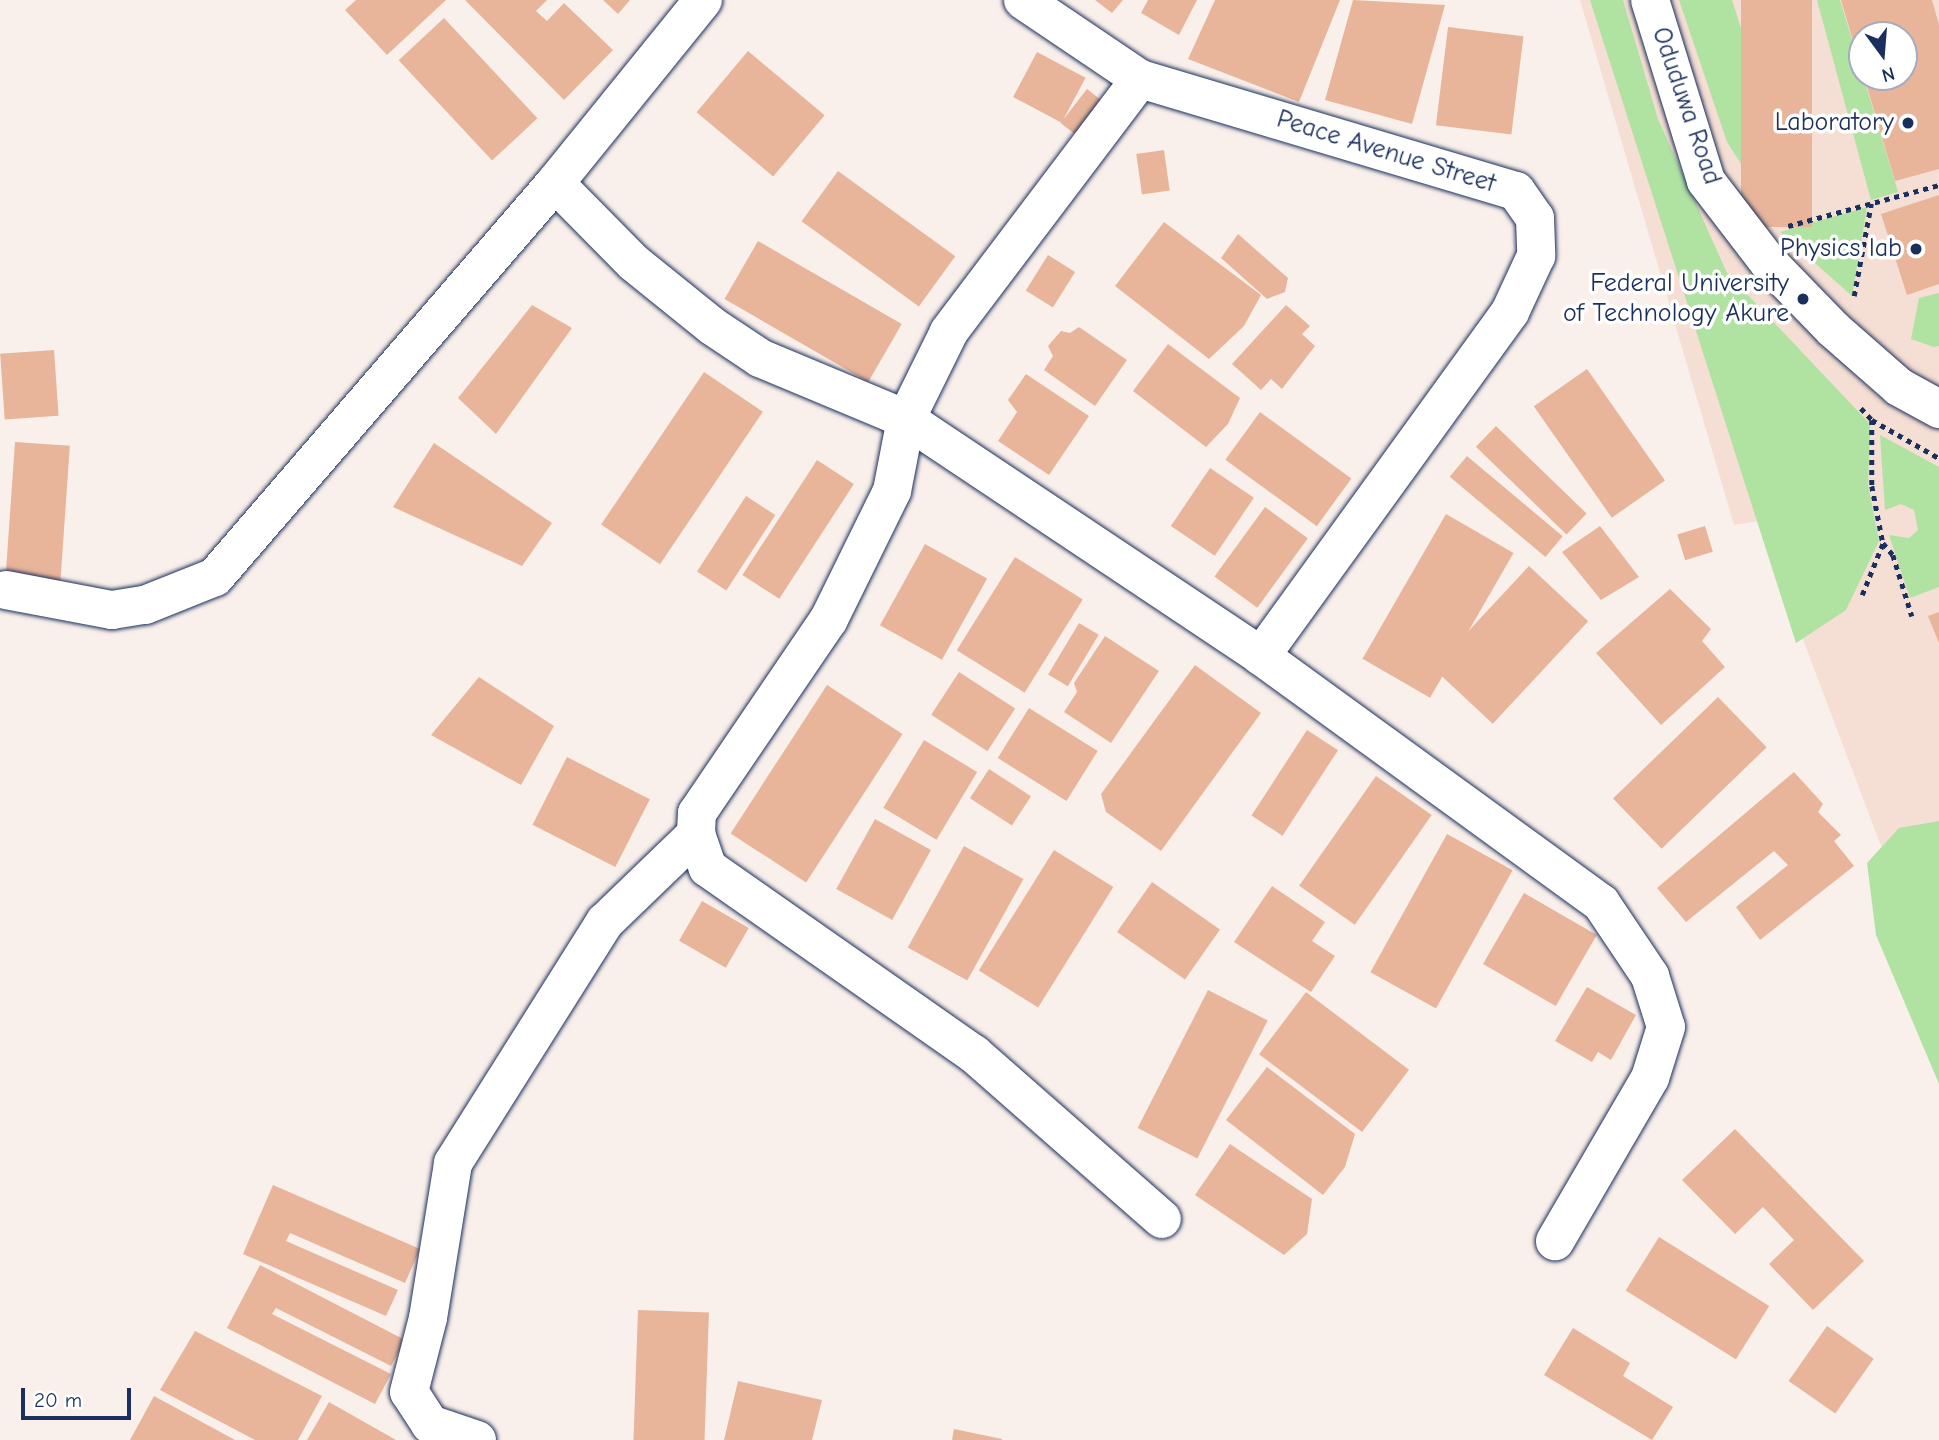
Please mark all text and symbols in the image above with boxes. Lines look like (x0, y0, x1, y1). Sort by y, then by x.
north arrow (1848, 21, 1918, 91)
street label: Oduduwa Road (1645, 23, 1727, 189)
text: N (1879, 62, 1897, 87)
street label: Peace Avenue Street (1273, 104, 1499, 200)
place label: Laboratory (1775, 107, 1894, 139)
marker: Laboratory (1900, 115, 1916, 131)
place label: Physics lab (1780, 233, 1902, 265)
marker: Physics lab (1908, 241, 1924, 257)
place label: Federal University of Technology Akure (1563, 268, 1789, 330)
marker: Federal University of Technology Akure (1795, 291, 1811, 307)
scale bar (24, 1374, 135, 1418)
text: 20 m (34, 1388, 82, 1412)

